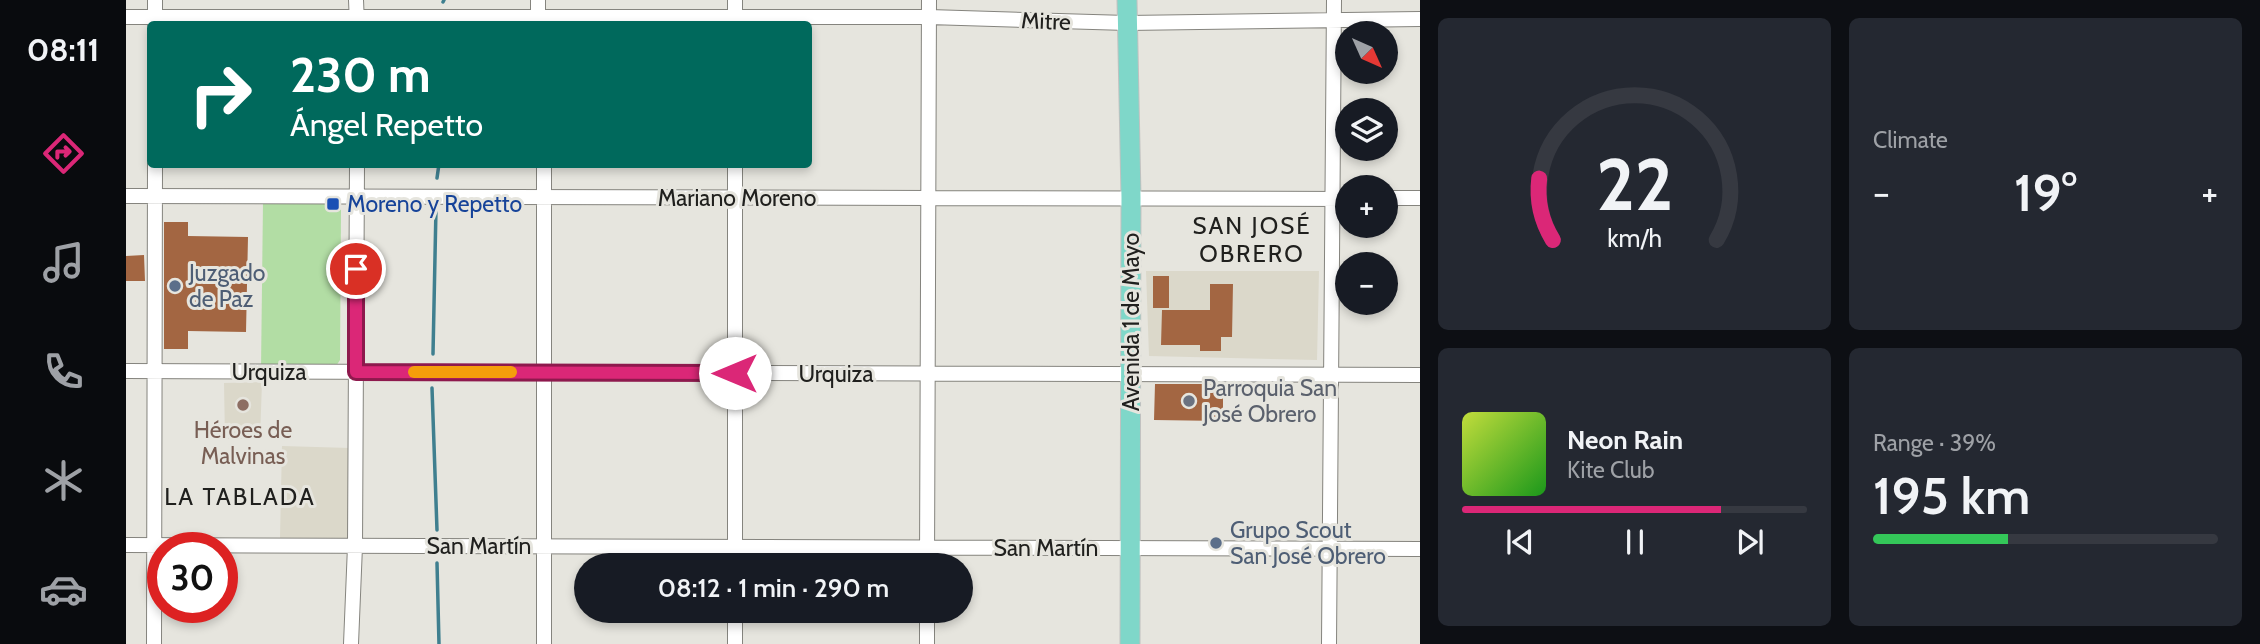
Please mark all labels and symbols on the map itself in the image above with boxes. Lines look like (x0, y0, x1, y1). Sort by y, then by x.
street label: Mitre (1021, 6, 1072, 36)
north arrow (1335, 21, 1398, 84)
street label: Mariano Moreno (658, 184, 816, 212)
place label: Moreno y Repetto (347, 190, 522, 218)
marker: Moreno y Repetto (325, 196, 341, 212)
district label: SAN JOSÉ OBRERO (1192, 211, 1312, 268)
street label: Avenida 1 de Mayo (1117, 233, 1145, 411)
pin (326, 239, 386, 299)
place label: Juzgado de Paz (188, 259, 265, 313)
marker: Juzgado de Paz (167, 278, 183, 294)
position arrow (698, 336, 772, 410)
street label: Urquiza (232, 358, 306, 386)
street label: Urquiza (799, 360, 873, 388)
place label: Parroquia San José Obrero (1202, 374, 1337, 428)
marker: Parroquia San José Obrero (1181, 393, 1197, 409)
marker: Héroes de Malvinas (235, 397, 251, 413)
place label: Héroes de Malvinas (194, 416, 292, 470)
district label: LA TABLADA (164, 482, 316, 511)
place label: Grupo Scout San José Obrero (1230, 516, 1386, 570)
speed limit sign: 30 (147, 532, 238, 623)
street label: San Martín (427, 532, 531, 560)
street label: San Martín (994, 534, 1098, 562)
marker: Grupo Scout San José Obrero (1208, 535, 1224, 551)

